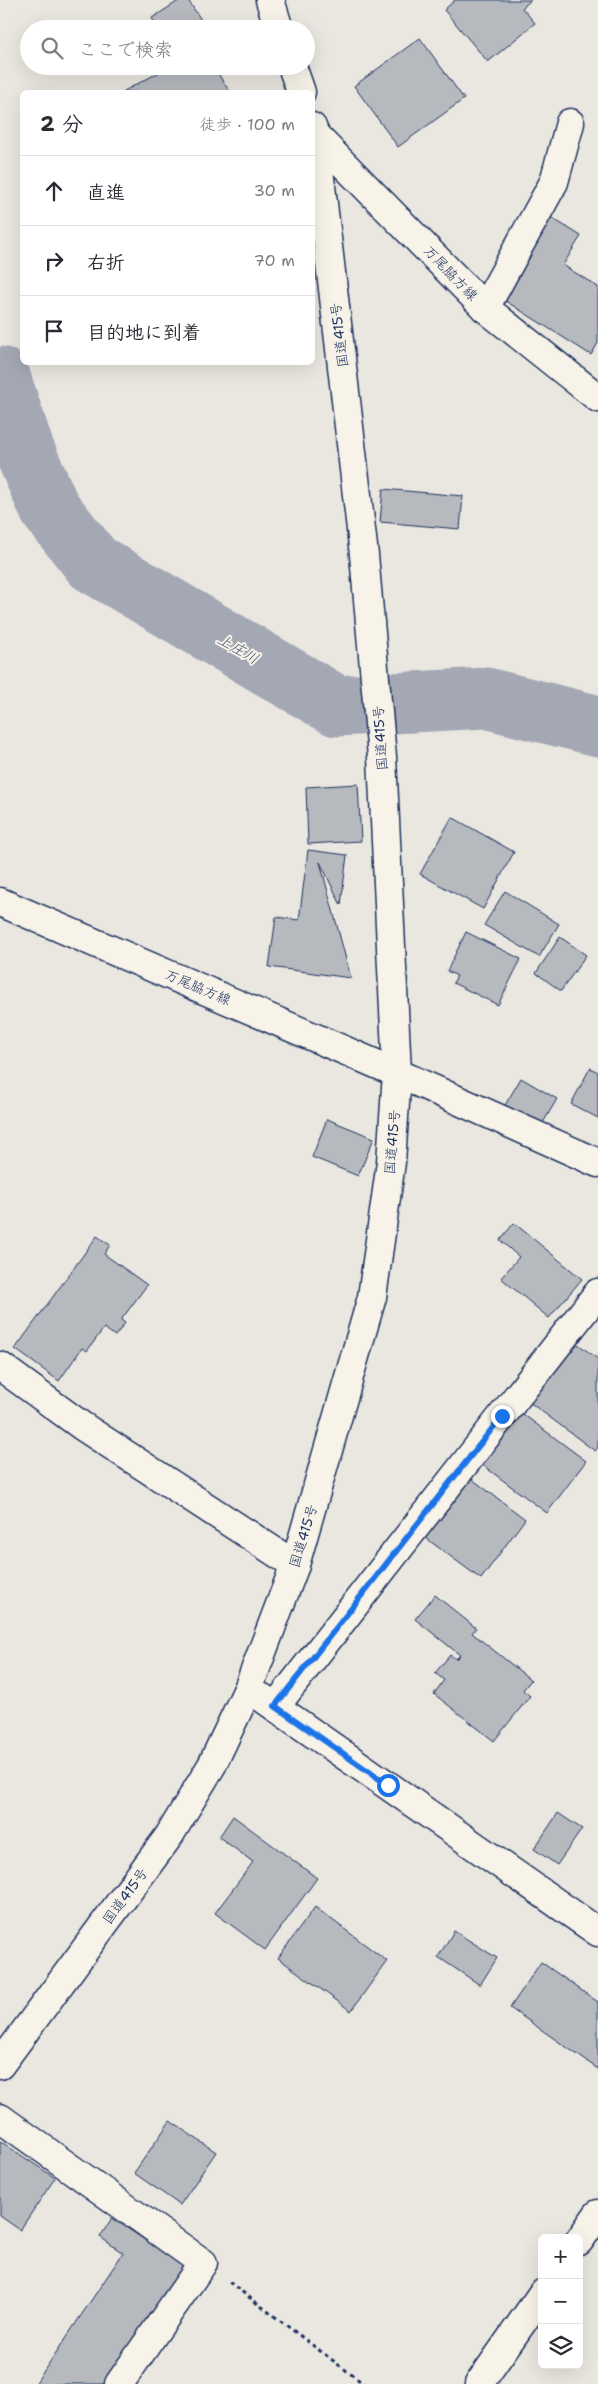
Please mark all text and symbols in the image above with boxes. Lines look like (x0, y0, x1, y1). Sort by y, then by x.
search box (20, 20, 315, 75)
icon: search (38, 34, 66, 62)
text: ここで検索 (78, 37, 173, 62)
text: 2 分 (40, 110, 83, 138)
text: 徒歩 · 100 m (200, 114, 295, 135)
icon: ahead (40, 177, 68, 205)
text: 直進 (87, 180, 125, 205)
text: 30 m (254, 180, 295, 201)
street label: 万尾脇方線 (420, 242, 482, 304)
icon: right (40, 247, 68, 275)
text: 右折 (87, 250, 125, 275)
text: 70 m (254, 250, 295, 271)
street label: 国道415号 (326, 301, 352, 369)
icon: arrive (40, 317, 68, 345)
text: 目的地に到着 (87, 320, 201, 345)
water label: 上庄川 (214, 629, 262, 669)
street label: 国道415号 (369, 705, 391, 771)
street label: 万尾脇方線 (162, 965, 234, 1009)
street label: 国道415号 (380, 1109, 404, 1175)
route end (491, 1405, 514, 1428)
street label: 国道415号 (285, 1502, 321, 1570)
route start (377, 1774, 400, 1797)
street label: 国道415号 (99, 1864, 151, 1928)
map controls (538, 2234, 583, 2369)
button: + (538, 2234, 583, 2279)
button: − (538, 2279, 583, 2324)
button: layers (538, 2324, 583, 2369)

